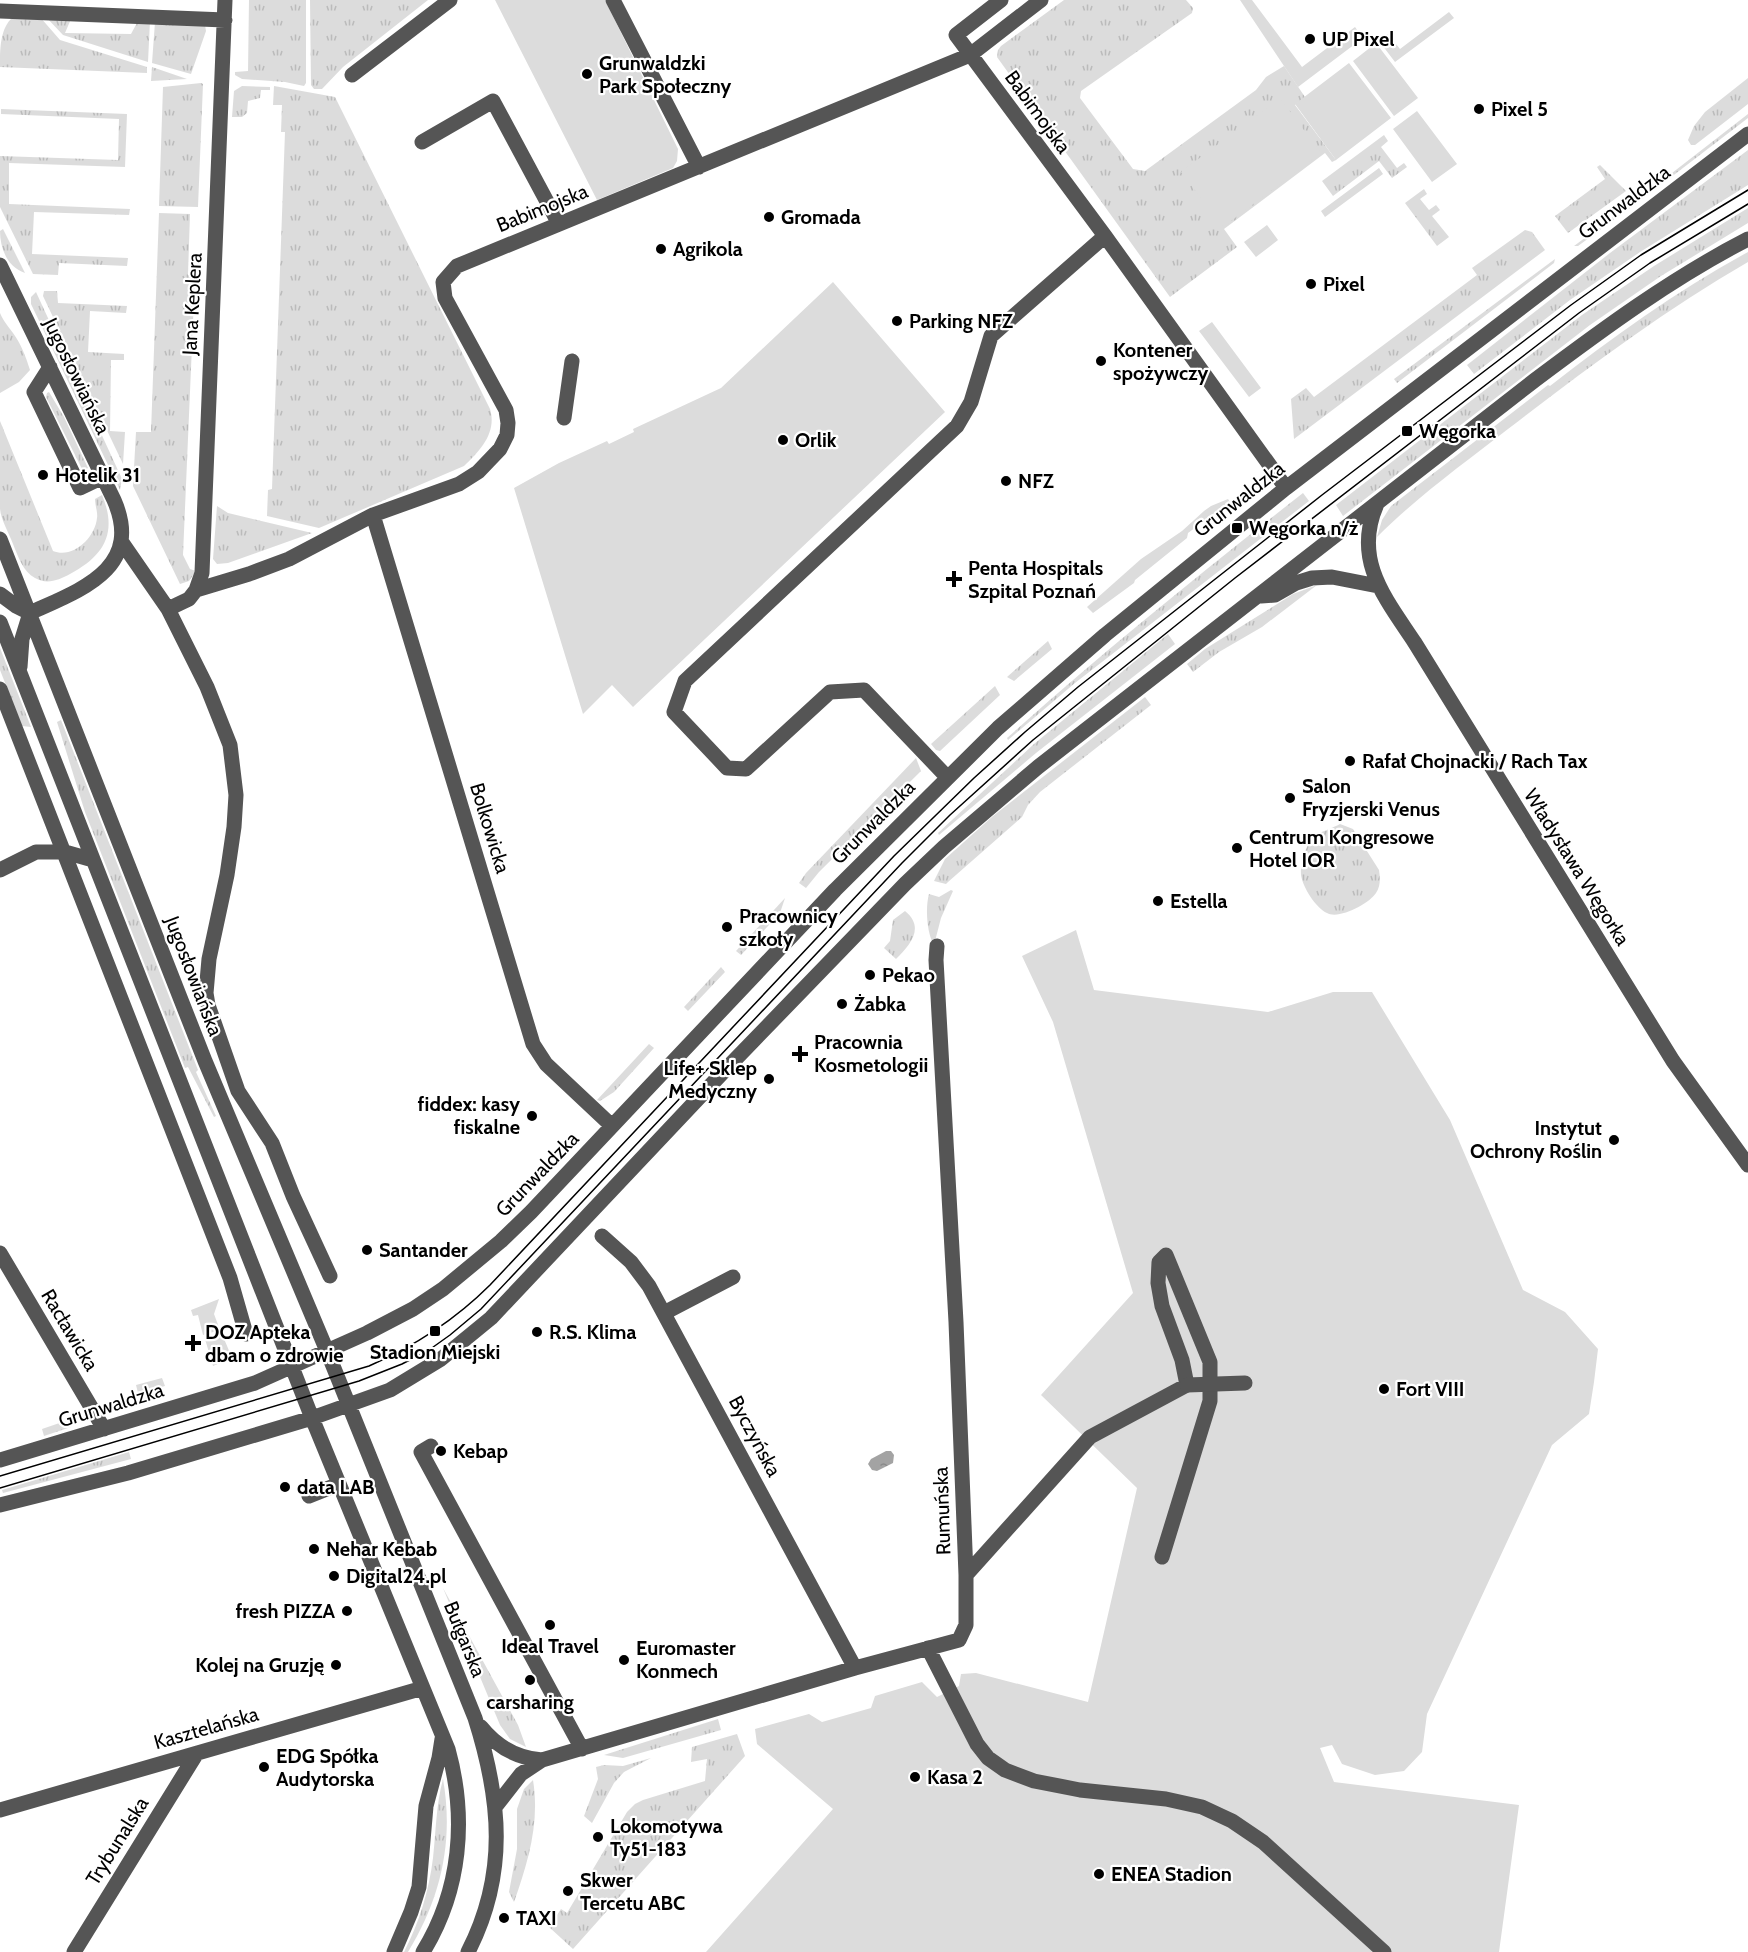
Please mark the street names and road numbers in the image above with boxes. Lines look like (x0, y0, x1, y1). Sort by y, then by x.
street label: Babimojska (1000, 66, 1076, 158)
street label: Grunwaldzka (1573, 159, 1675, 244)
street label: Babimojska (493, 179, 592, 237)
street label: Jana Keplera (177, 252, 207, 357)
street label: Jugosłowiańska (38, 313, 116, 438)
street label: Grunwaldzka (1189, 456, 1290, 542)
street label: Grunwaldzka (826, 775, 920, 869)
street label: Bolkowicka (465, 780, 515, 877)
street label: Władysława Węgorka (1519, 784, 1635, 950)
street label: Jugosłowiańska (160, 912, 228, 1040)
street label: Grunwaldzka (491, 1126, 584, 1221)
street label: Racławicka (36, 1285, 104, 1376)
street label: Grunwaldzka (55, 1378, 167, 1432)
street label: Byczyńska (724, 1392, 786, 1481)
street label: Rumuńska (928, 1466, 956, 1556)
street label: Bułgarska (439, 1598, 491, 1681)
street label: Kasztelańska (151, 1702, 261, 1754)
street label: Trybunalska (81, 1792, 154, 1889)

